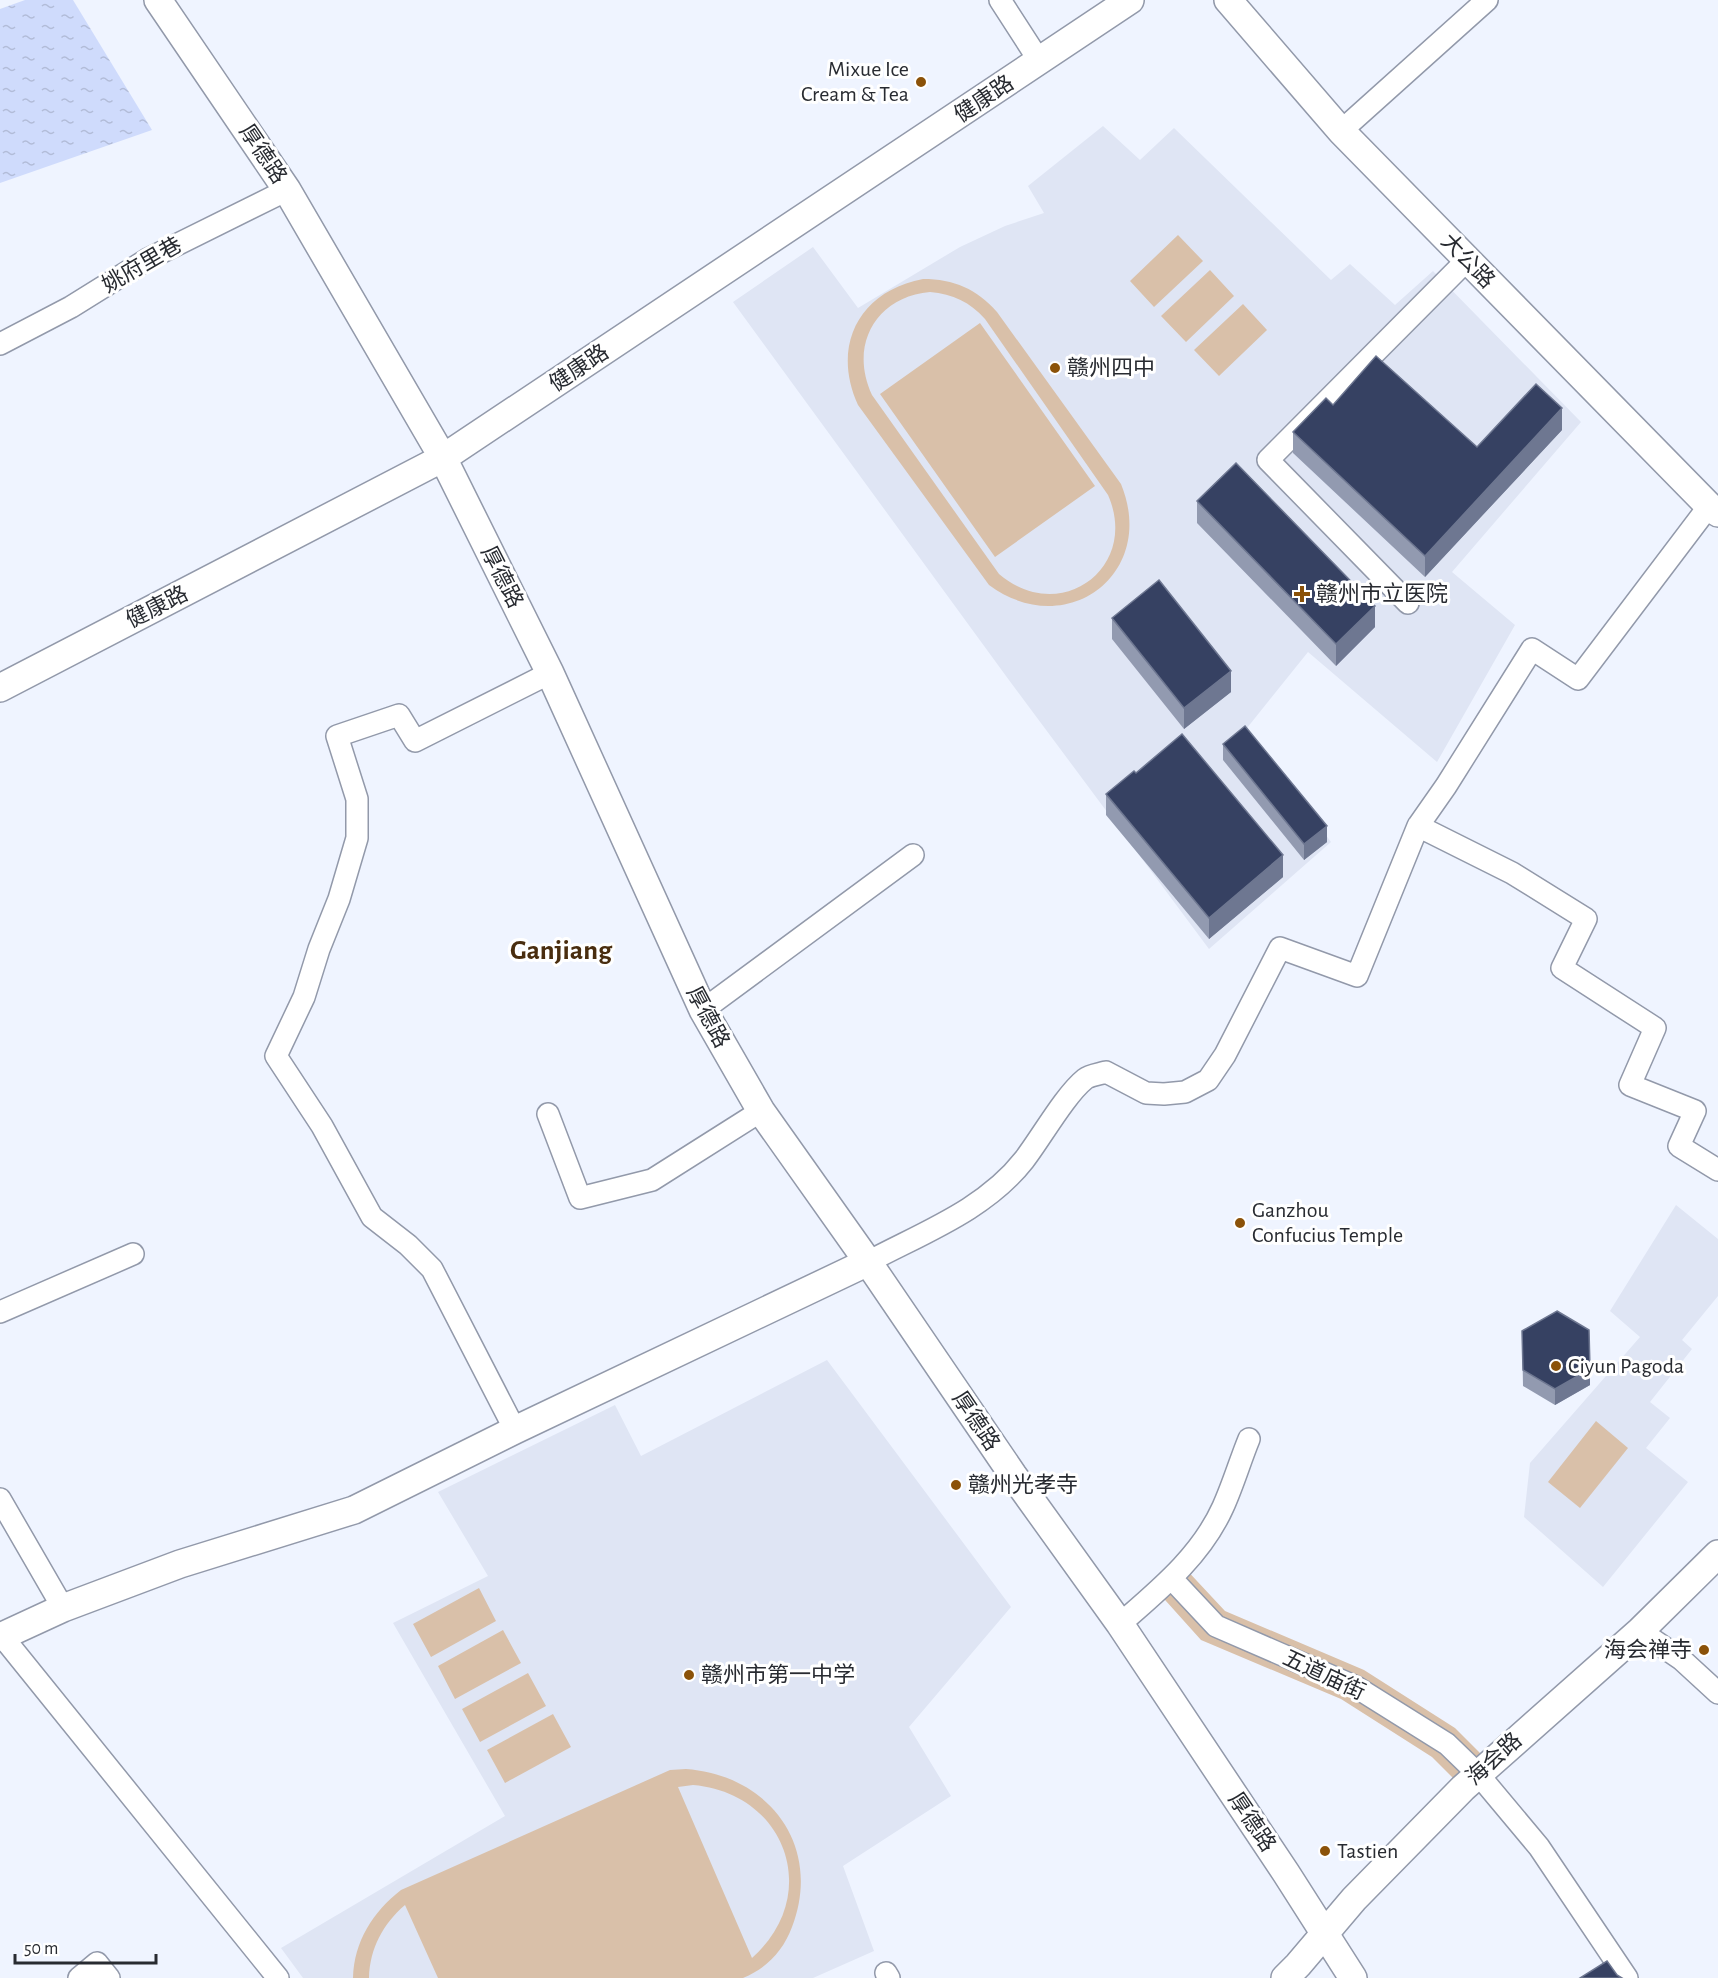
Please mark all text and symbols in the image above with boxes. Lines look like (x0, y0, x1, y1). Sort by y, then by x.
place label: Mixue Ice Cream & Tea (801, 58, 909, 105)
street label: 健康路 (950, 71, 1018, 127)
marker: Mixue Ice Cream & Tea (914, 75, 928, 89)
street label: 厚德路 (235, 120, 291, 188)
street label: 大公路 (1437, 229, 1500, 292)
street label: 姚府里巷 (98, 233, 186, 297)
street label: 健康路 (545, 340, 613, 396)
place label: 赣州四中 (1067, 356, 1155, 379)
marker: 赣州四中 (1048, 361, 1062, 375)
street label: 厚德路 (477, 542, 528, 611)
street label: 健康路 (122, 581, 191, 632)
place label: 赣州市立医院 (1316, 582, 1448, 605)
marker: 赣州市立医院 (1293, 585, 1311, 603)
district label: Ganjiang (510, 937, 613, 965)
street label: 厚德路 (683, 982, 734, 1051)
place label: Ganzhou Confucius Temple (1252, 1199, 1403, 1246)
marker: Ganzhou Confucius Temple (1233, 1216, 1247, 1230)
place label: Ciyun Pagoda (1568, 1355, 1684, 1377)
marker: Ciyun Pagoda (1549, 1359, 1563, 1373)
street label: 厚德路 (948, 1387, 1004, 1455)
place label: 赣州光孝寺 (968, 1473, 1078, 1496)
marker: 赣州光孝寺 (949, 1478, 963, 1492)
place label: 海会禅寺 (1604, 1638, 1692, 1661)
marker: 海会禅寺 (1697, 1643, 1711, 1657)
street label: 五道庙街 (1279, 1646, 1369, 1704)
place label: 赣州市第一中学 (701, 1663, 855, 1686)
marker: 赣州市第一中学 (682, 1668, 696, 1682)
street label: 海会路 (1461, 1728, 1526, 1789)
street label: 厚德路 (1224, 1788, 1280, 1856)
place label: Tastien (1337, 1840, 1398, 1862)
marker: Tastien (1318, 1844, 1332, 1858)
scale bar (15, 1927, 156, 1965)
text: 50 m (24, 1940, 58, 1958)

